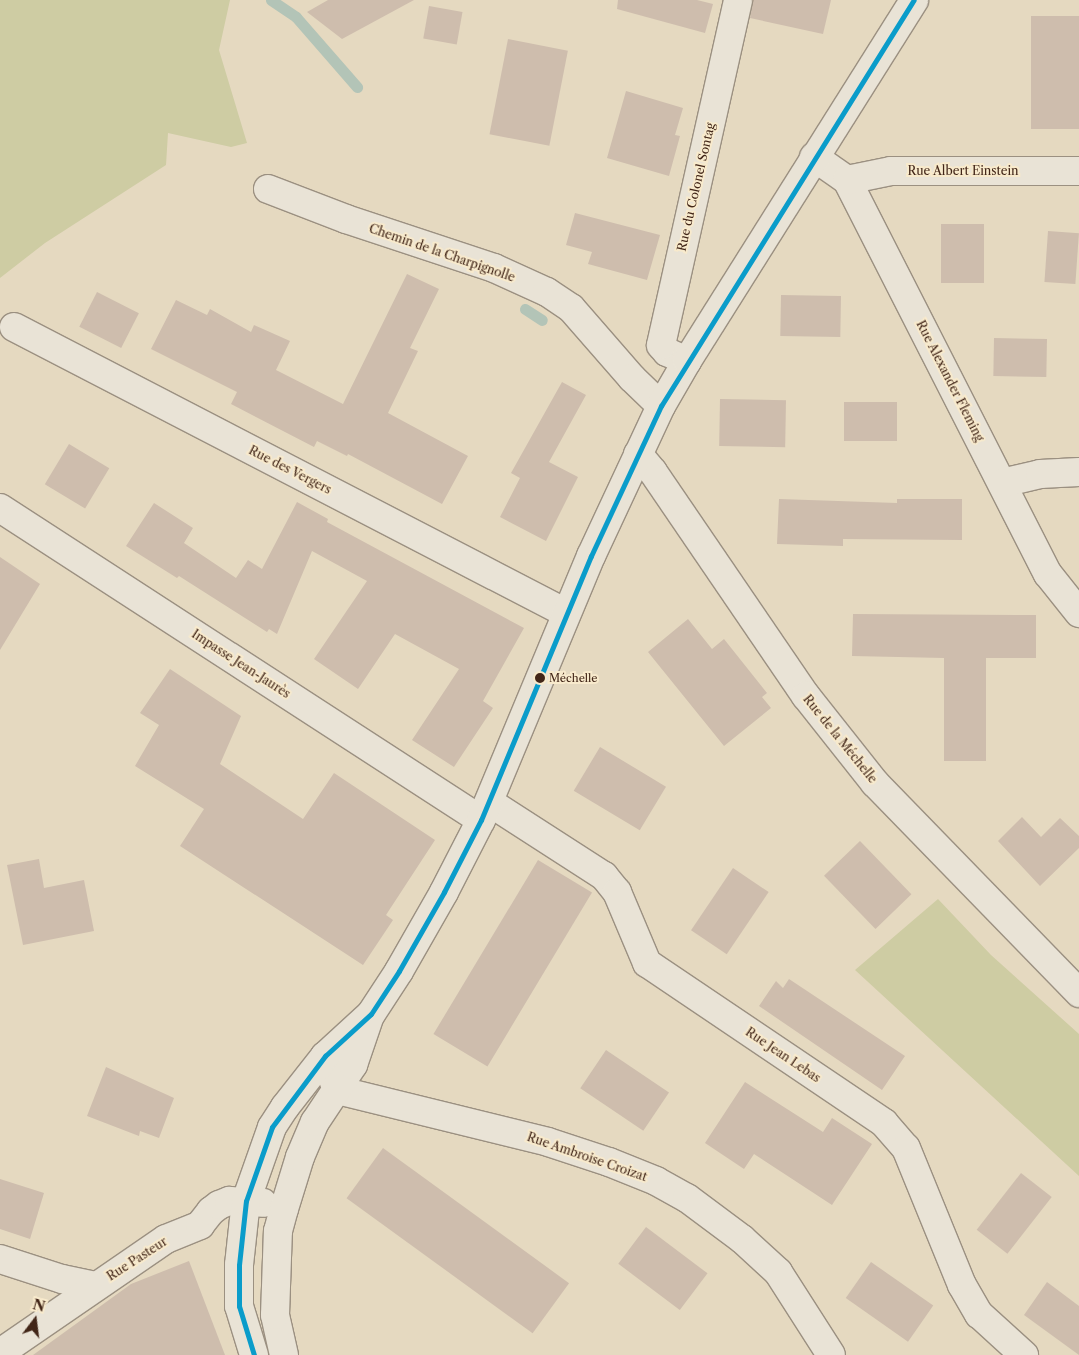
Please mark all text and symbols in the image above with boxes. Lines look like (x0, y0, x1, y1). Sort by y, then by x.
street label: Rue du Colonel Sontag (674, 121, 718, 253)
street label: Rue Albert Einstein (907, 164, 1019, 178)
street label: Chemin de la Charpignolle (367, 221, 517, 285)
street label: Rue Alexander Fleming (913, 318, 987, 444)
street label: Rue des Vergers (246, 443, 334, 497)
street label: Impasse Jean-Jaurès (189, 627, 293, 701)
place label: Méchelle (549, 671, 598, 685)
marker: Méchelle (535, 673, 545, 683)
street label: Rue de la Méchelle (800, 692, 880, 786)
street label: Rue Jean Lebas (743, 1025, 823, 1085)
street label: Rue Ambroise Croizat (525, 1130, 649, 1184)
street label: Rue Pasteur (104, 1234, 170, 1284)
north arrow (10, 1295, 60, 1345)
text: N (31, 1295, 47, 1316)

